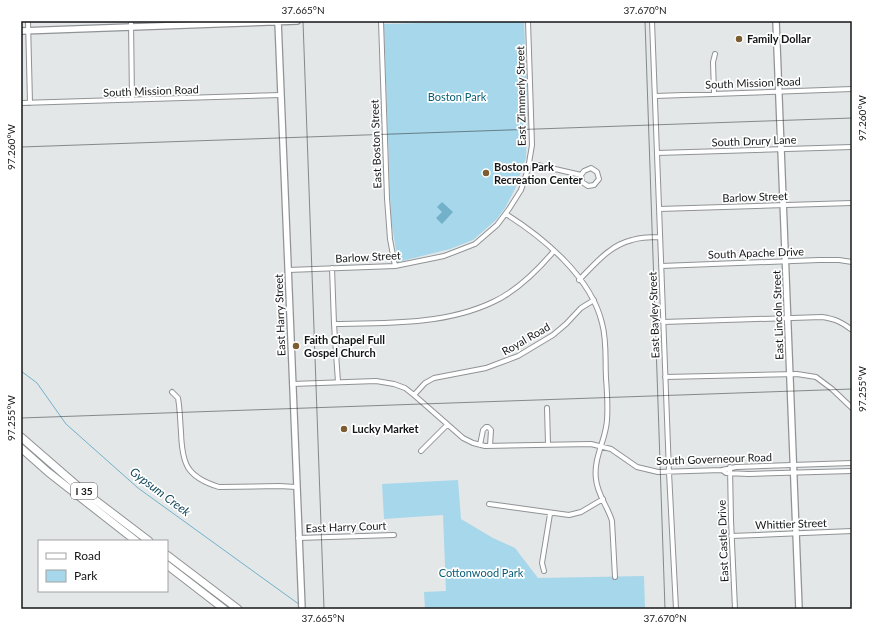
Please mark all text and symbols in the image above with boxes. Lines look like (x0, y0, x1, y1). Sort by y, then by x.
text: 37.665°N (281, 4, 325, 16)
text: 37.670°N (623, 4, 667, 16)
place label: Family Dollar (747, 32, 812, 45)
marker: Family Dollar (734, 34, 744, 44)
street label: East Zimmerly Street (513, 46, 528, 146)
street label: South Mission Road (705, 74, 801, 91)
street label: South Mission Road (103, 82, 199, 99)
park label: Boston Park (428, 90, 487, 103)
text: 97.260°W (856, 94, 868, 141)
street label: East Boston Street (367, 99, 384, 189)
text: 97.260°W (5, 123, 17, 170)
street label: South Drury Lane (711, 133, 797, 148)
place label: Boston Park Recreation Center (494, 160, 584, 186)
marker: Boston Park Recreation Center (481, 168, 491, 178)
street label: Barlow Street (722, 189, 788, 204)
street label: South Apache Drive (708, 244, 804, 261)
street label: Barlow Street (335, 248, 401, 265)
street label: East Lincoln Street (769, 270, 786, 360)
street label: East Bayley Street (645, 271, 662, 359)
street label: East Harry Street (272, 274, 287, 356)
street label: Royal Road (499, 320, 552, 358)
place label: Faith Chapel Full Gospel Church (304, 333, 385, 359)
marker: Faith Chapel Full Gospel Church (291, 341, 301, 351)
text: 97.255°W (856, 365, 868, 412)
text: 97.255°W (5, 394, 17, 441)
place label: Lucky Market (352, 422, 419, 435)
marker: Lucky Market (339, 424, 349, 434)
street label: South Governeour Road (656, 450, 772, 467)
water label: Gypsum Creek (127, 464, 194, 519)
road number: I 35 (71, 483, 97, 499)
street label: East Castle Drive (715, 500, 730, 582)
street label: Whittier Street (755, 516, 827, 531)
street label: East Harry Court (305, 519, 387, 534)
legend (38, 540, 168, 592)
text: Road (74, 548, 101, 563)
park label: Cottonwood Park (439, 566, 524, 579)
text: Park (74, 568, 98, 583)
text: 37.665°N (301, 612, 345, 624)
text: 37.670°N (643, 612, 687, 624)

